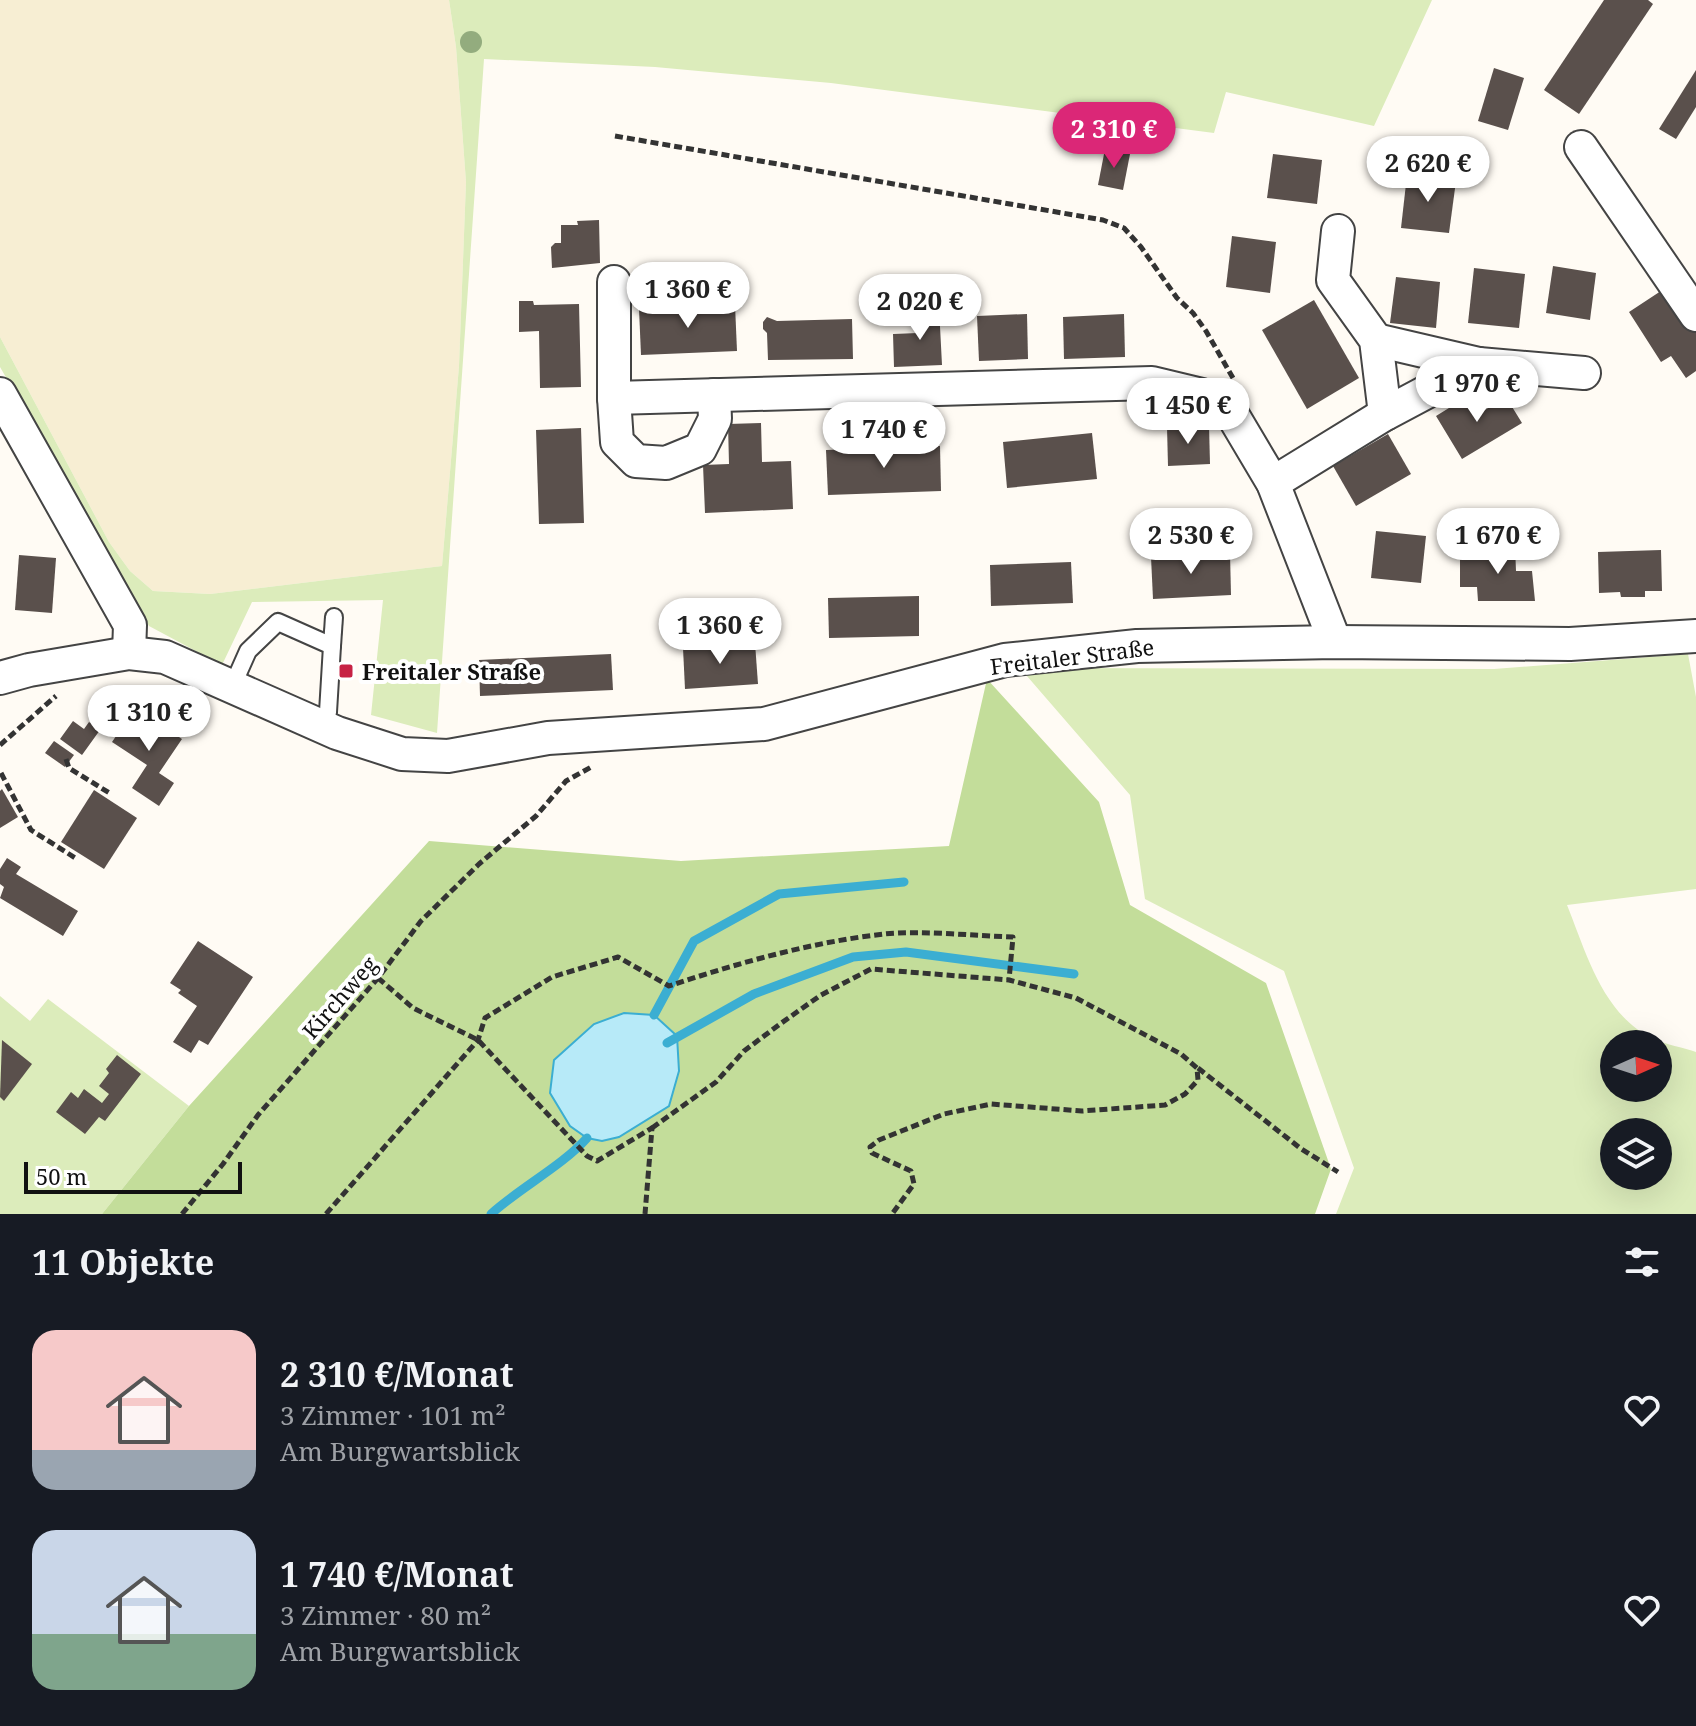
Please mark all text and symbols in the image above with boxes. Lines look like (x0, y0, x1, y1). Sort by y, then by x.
pin: 2 310 € (1040, 102, 1188, 170)
text: 2 310 € (1071, 110, 1157, 146)
pin: 2 620 € (1354, 136, 1502, 204)
text: 2 620 € (1385, 144, 1471, 180)
pin: 1 360 € (614, 262, 762, 330)
text: 1 360 € (645, 270, 731, 306)
pin: 2 020 € (846, 274, 994, 342)
text: 2 020 € (877, 282, 963, 318)
pin: 1 970 € (1403, 356, 1551, 424)
text: 1 970 € (1434, 364, 1520, 400)
pin: 1 450 € (1114, 378, 1262, 446)
text: 1 450 € (1145, 386, 1231, 422)
pin: 1 740 € (810, 402, 958, 470)
text: 1 740 € (841, 410, 927, 446)
pin: 2 530 € (1117, 508, 1265, 576)
pin: 1 670 € (1424, 508, 1572, 576)
text: 2 530 € (1148, 516, 1234, 552)
text: 1 670 € (1455, 516, 1541, 552)
pin: 1 360 € (646, 598, 794, 666)
text: 1 360 € (677, 606, 763, 642)
street label: Freitaler Straße (988, 631, 1156, 681)
place label: Freitaler Straße (362, 656, 541, 686)
marker: Freitaler Straße (337, 662, 355, 680)
pin: 1 310 € (75, 685, 223, 753)
text: 1 310 € (106, 693, 192, 729)
street label: Kirchweg (295, 949, 383, 1045)
north arrow (1600, 1030, 1672, 1102)
map controls (1600, 1030, 1672, 1190)
button: layers (1600, 1118, 1672, 1190)
scale bar (24, 1158, 242, 1194)
text: 50 m (36, 1161, 87, 1191)
text: 11 Objekte (32, 1239, 214, 1285)
icon: filters (1620, 1240, 1664, 1284)
text: 2 310 €/Monat (280, 1351, 513, 1397)
icon: home (96, 1362, 192, 1458)
icon: heart (1620, 1388, 1664, 1432)
text: 3 Zimmer · 101 m² (280, 1397, 506, 1433)
text: Am Burgwartsblick (280, 1433, 520, 1469)
text: 1 740 €/Monat (280, 1551, 513, 1597)
icon: home (96, 1562, 192, 1658)
icon: heart (1620, 1588, 1664, 1632)
text: 3 Zimmer · 80 m² (280, 1597, 491, 1633)
text: Am Burgwartsblick (280, 1633, 520, 1669)

